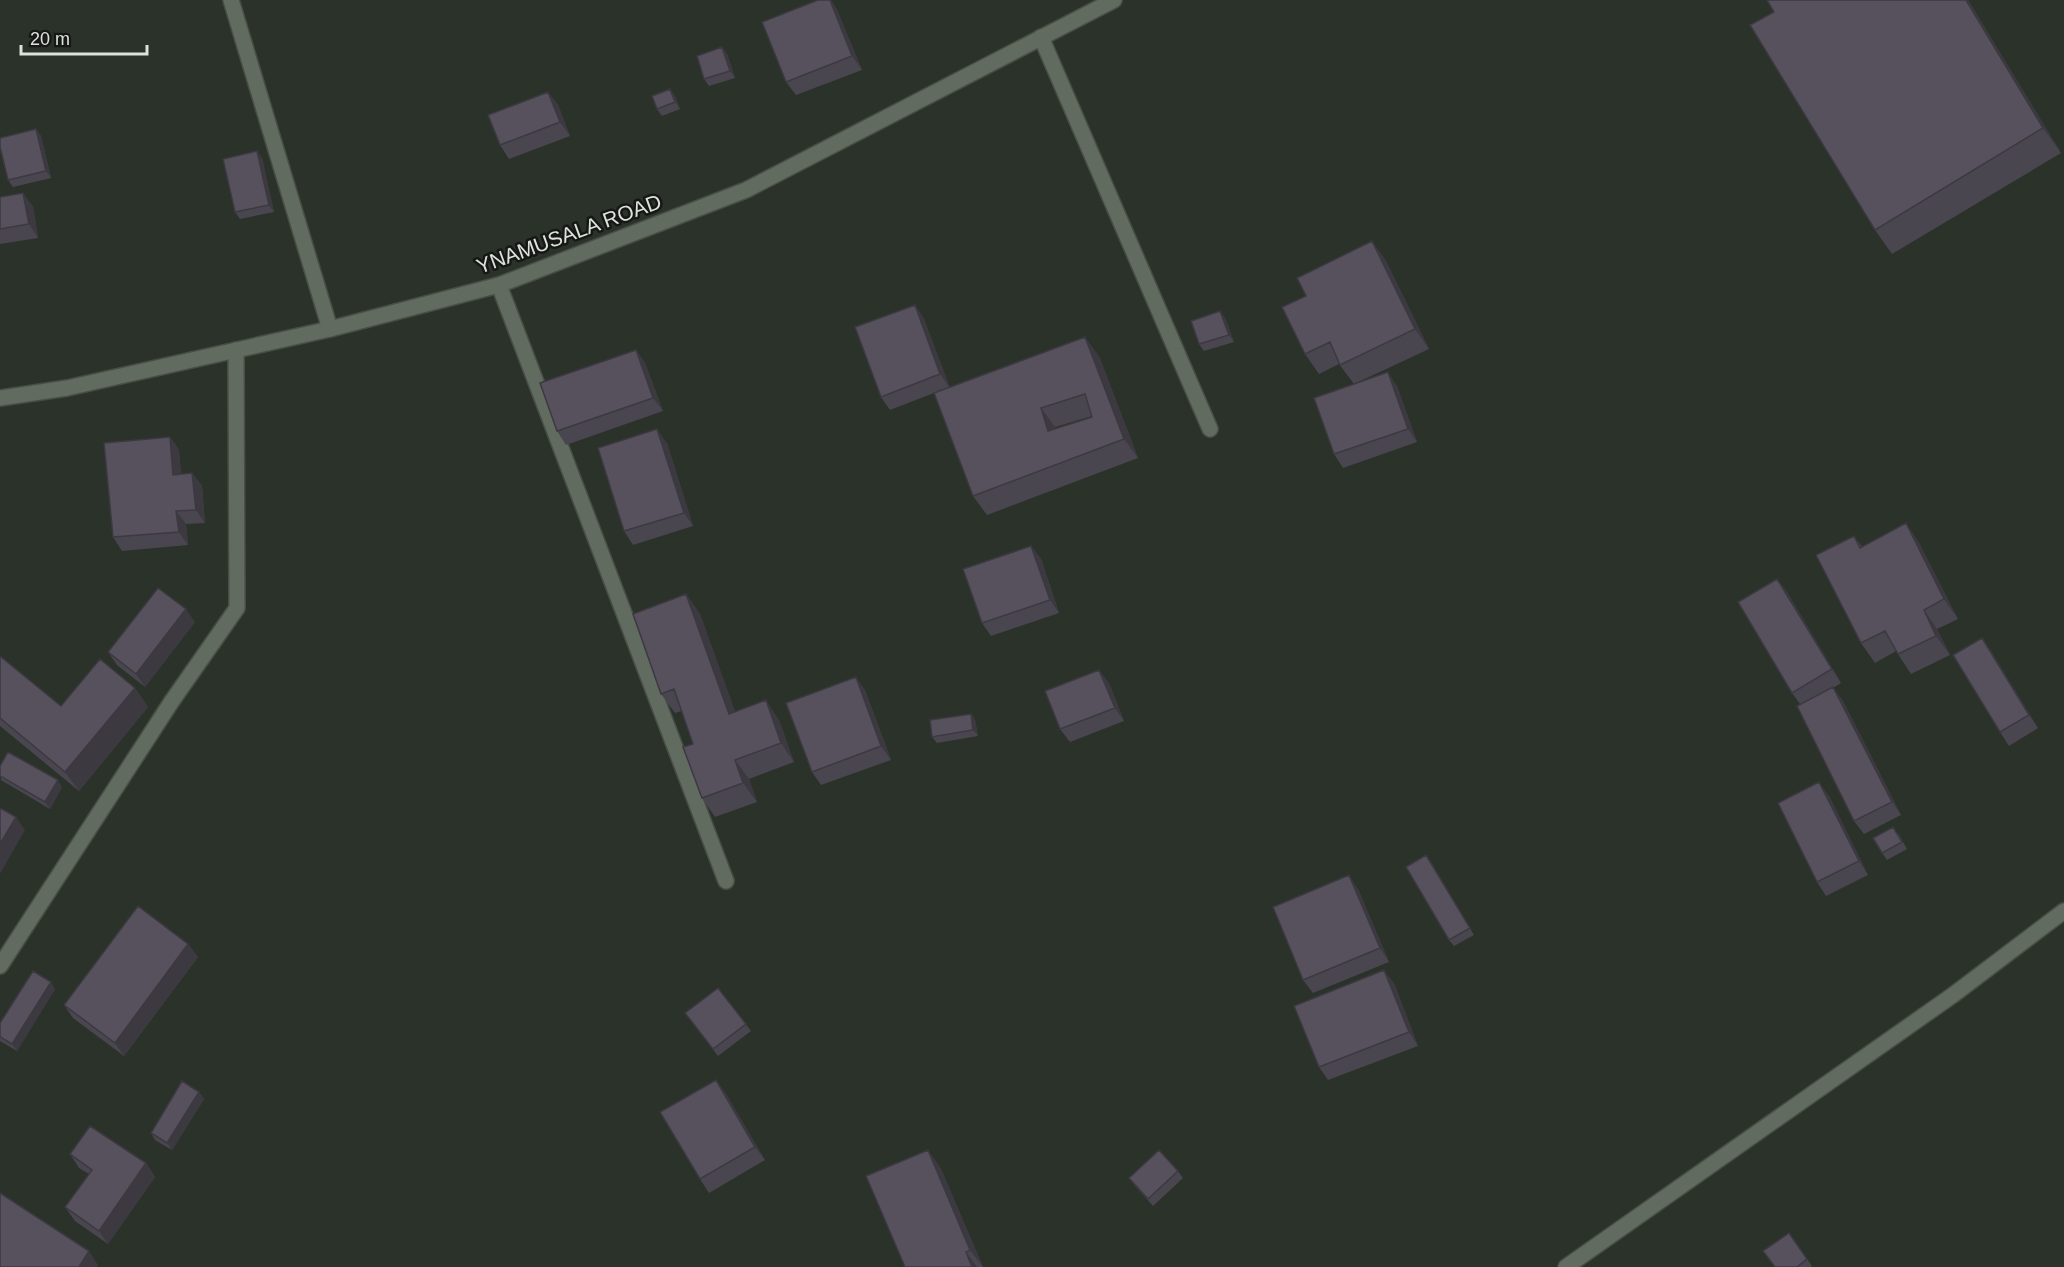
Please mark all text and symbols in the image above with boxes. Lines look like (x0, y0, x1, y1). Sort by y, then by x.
scale bar (21, 18, 147, 56)
text: 20 m (30, 29, 70, 49)
street label: YNAMUSALA ROAD (473, 189, 664, 278)

